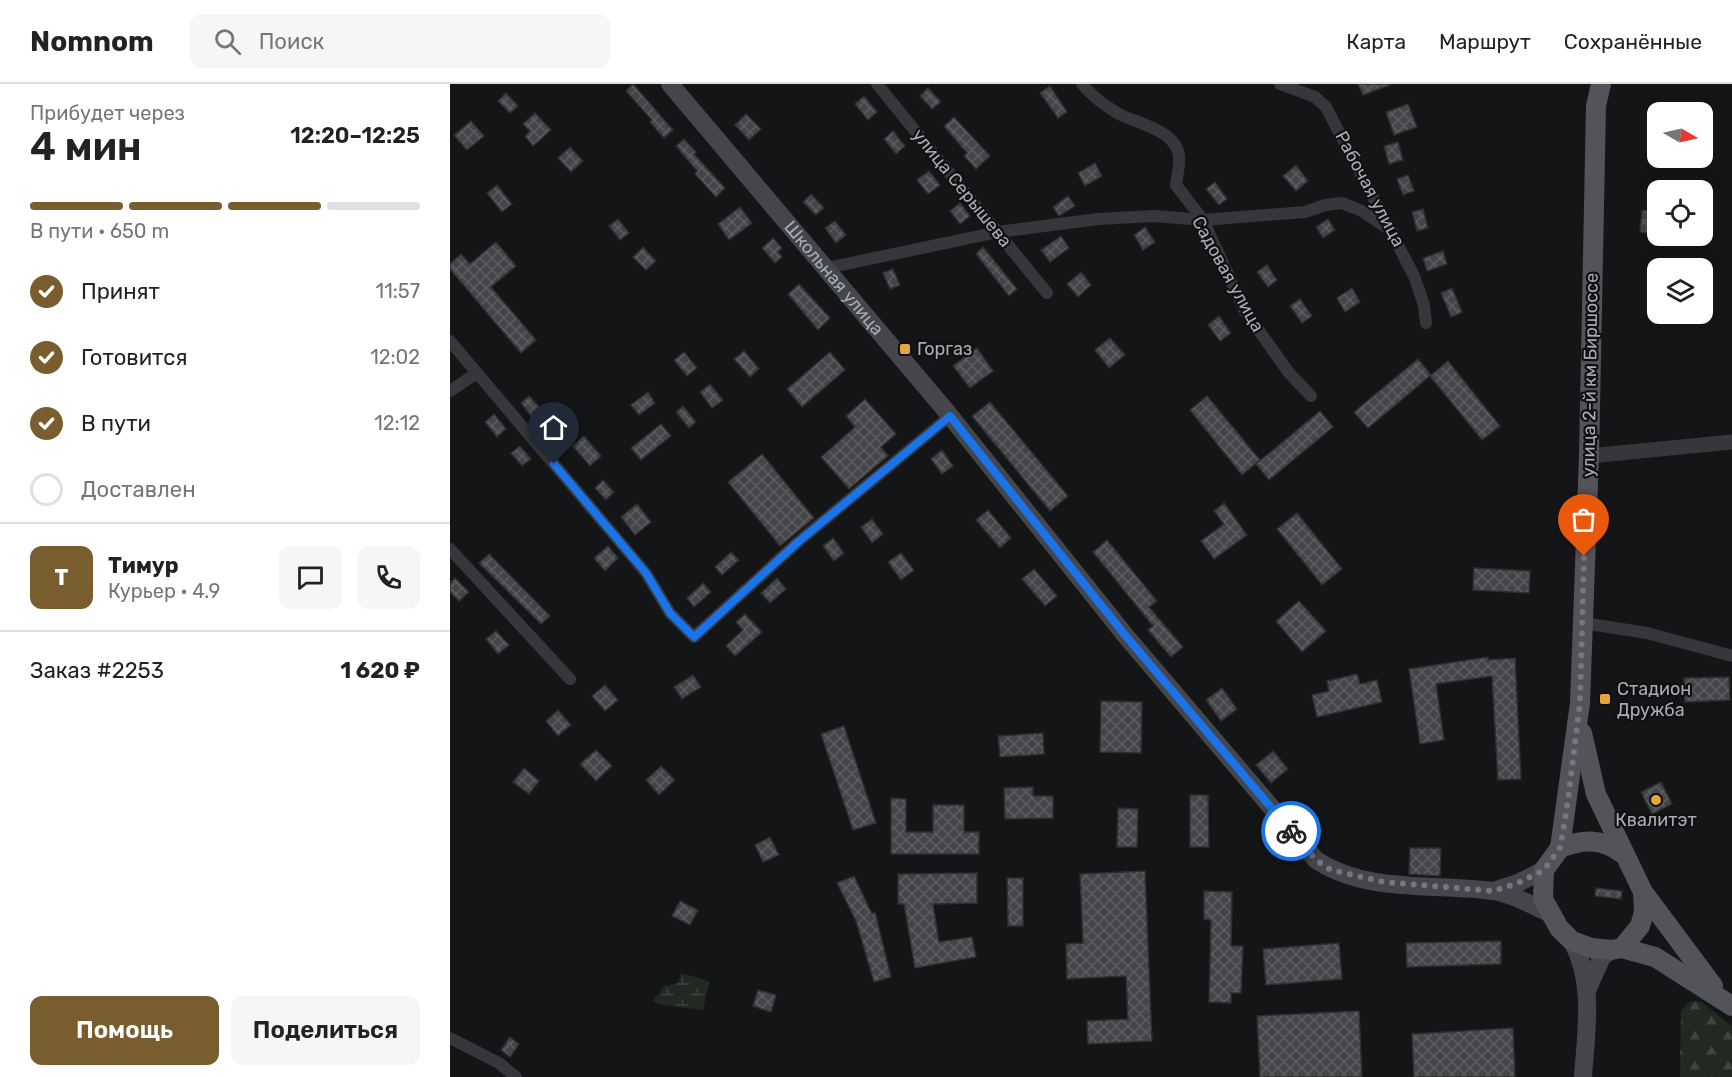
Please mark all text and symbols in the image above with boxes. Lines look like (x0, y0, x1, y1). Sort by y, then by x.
search box (190, 14, 610, 68)
text: Nomnom (30, 25, 154, 58)
icon: search (211, 25, 244, 58)
text: Поиск (259, 28, 324, 55)
text: Карта (1346, 29, 1406, 54)
text: Маршрут (1439, 29, 1531, 54)
text: Сохранённые (1564, 29, 1702, 54)
text: Прибудет через (30, 101, 185, 125)
north arrow (1647, 102, 1713, 168)
map controls (1647, 102, 1713, 324)
text: 12:20–12:25 (290, 122, 420, 149)
text: 4 мин (30, 124, 142, 170)
street label: улица Серышева (908, 124, 1016, 252)
street label: Рабочая улица (1330, 127, 1410, 251)
button: locate (1647, 180, 1713, 246)
street label: Садовая улица (1187, 212, 1269, 336)
street label: Школьная улица (779, 216, 888, 340)
text: В пути · 650 m (30, 219, 169, 243)
button: layers (1647, 258, 1713, 324)
street label: улица 2-й км Биршоссе (1577, 273, 1603, 477)
icon: check (30, 275, 63, 308)
text: Принят (81, 278, 160, 305)
text: 11:57 (376, 279, 420, 303)
place label: Горгаз (917, 338, 972, 360)
icon: check (30, 341, 63, 374)
marker: Горгаз (898, 342, 912, 356)
text: Готовится (81, 344, 187, 371)
text: 12:02 (370, 345, 420, 369)
pin (528, 402, 579, 464)
icon: check (30, 407, 63, 440)
text: В пути (81, 410, 151, 437)
text: 12:12 (374, 411, 420, 435)
icon: home (537, 411, 570, 444)
text: Доставлен (81, 476, 196, 503)
pin (1558, 494, 1609, 556)
icon: bag (1567, 503, 1600, 536)
button: chat (279, 546, 342, 609)
button: phone (357, 546, 420, 609)
text: Тимур (108, 552, 179, 579)
text: Т (55, 564, 68, 591)
text: Курьер · 4.9 (108, 579, 220, 603)
text: Заказ #2253 (30, 657, 164, 684)
text: 1 620 ₽ (340, 657, 420, 684)
place label: Стадион Дружба (1617, 678, 1691, 721)
marker: Стадион Дружба (1598, 692, 1612, 706)
marker: Квалитэт (1649, 793, 1663, 807)
courier (1261, 801, 1321, 861)
place label: Квалитэт (1615, 809, 1697, 831)
icon: bike (1275, 815, 1308, 848)
button: Помощь (30, 996, 219, 1065)
button: Поделиться (231, 996, 420, 1065)

